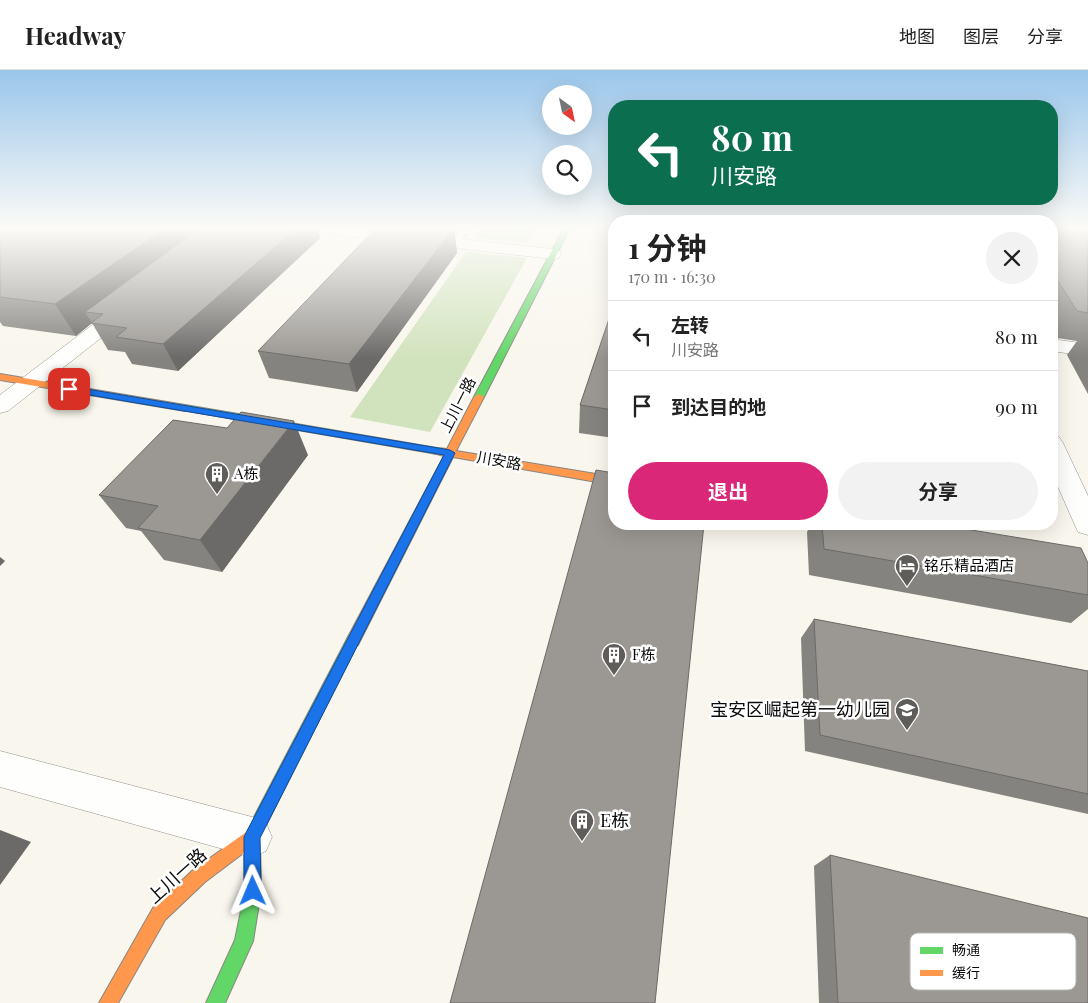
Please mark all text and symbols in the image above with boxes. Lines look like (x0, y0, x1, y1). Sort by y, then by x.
text: Headway (25, 19, 126, 51)
text: 地图 (899, 24, 935, 48)
text: 图层 (963, 24, 999, 48)
text: 分享 (1027, 24, 1063, 48)
north arrow (542, 85, 592, 135)
map controls (542, 85, 592, 195)
text: 80 m (711, 113, 793, 160)
icon: left (628, 120, 693, 185)
button: search (542, 145, 592, 195)
text: 川安路 (711, 160, 777, 190)
text: 1 分钟 (628, 227, 706, 267)
button: close (986, 232, 1038, 284)
text: 170 m · 16:30 (628, 266, 716, 287)
text: 左转 (671, 311, 709, 337)
icon: left (628, 322, 656, 350)
text: 80 m (995, 323, 1038, 349)
text: 川安路 (671, 339, 719, 360)
pin (48, 368, 90, 410)
street label: 上川一路 (435, 373, 480, 436)
icon: arrive (55, 375, 83, 403)
icon: arrive (628, 392, 656, 420)
text: 到达目的地 (671, 393, 766, 419)
text: 90 m (995, 393, 1038, 419)
street label: 川安路 (475, 446, 523, 474)
building icon: A栋 (204, 461, 230, 495)
button: 退出 (628, 462, 828, 520)
button: 分享 (838, 462, 1038, 520)
place label: A栋 (233, 463, 258, 483)
hotel icon: 铭乐精品酒店 (894, 553, 920, 587)
place label: 铭乐精品酒店 (924, 555, 1014, 575)
building icon: F栋 (601, 642, 627, 676)
place label: F栋 (632, 644, 656, 664)
place label: 宝安区崛起第一幼儿园 (710, 697, 890, 721)
school or university icon: 宝安区崛起第一幼儿园 (894, 697, 920, 731)
building icon: E栋 (569, 808, 595, 842)
place label: E栋 (600, 808, 629, 832)
street label: 上川一路 (142, 842, 211, 908)
position arrow (226, 864, 278, 916)
legend (910, 933, 1076, 990)
text: 畅通 (952, 940, 980, 959)
text: 缓行 (952, 963, 980, 982)

